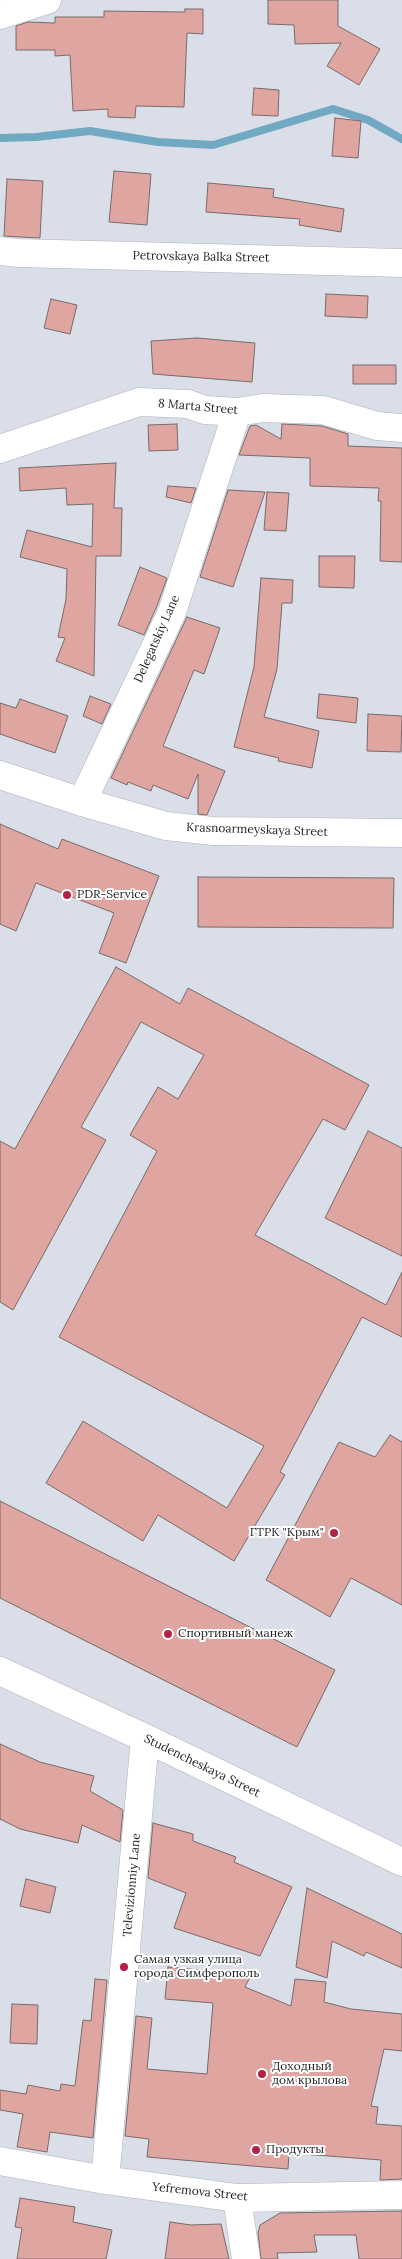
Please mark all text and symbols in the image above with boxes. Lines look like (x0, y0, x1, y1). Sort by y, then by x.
street label: Petrovskaya Balka Street (132, 249, 270, 265)
street label: 8 Marta Street (157, 396, 239, 418)
street label: Delegatskiy Lane (131, 593, 183, 685)
street label: Krasnoarmeyskaya Street (186, 820, 328, 840)
place label: PDR-Service (77, 888, 147, 902)
marker: PDR-Service (61, 889, 73, 901)
place label: ГТРК "Крым" (250, 1526, 324, 1540)
marker: ГТРК "Крым" (328, 1527, 340, 1539)
place label: Спортивный манеж (178, 1627, 293, 1641)
marker: Спортивный манеж (162, 1628, 174, 1640)
street label: Studencheskaya Street (142, 1732, 262, 1800)
street label: Televizionniy Lane (120, 1833, 144, 1937)
place label: Самая узкая улица города Симферополь (134, 1953, 259, 1981)
marker: Самая узкая улица города Симферополь (118, 1961, 130, 1973)
place label: Доходный дом крылова (272, 2060, 347, 2088)
marker: Доходный дом крылова (256, 2068, 268, 2080)
place label: Продукты (266, 2143, 324, 2157)
marker: Продукты (250, 2144, 262, 2156)
street label: Yefremova Street (151, 2180, 249, 2204)

